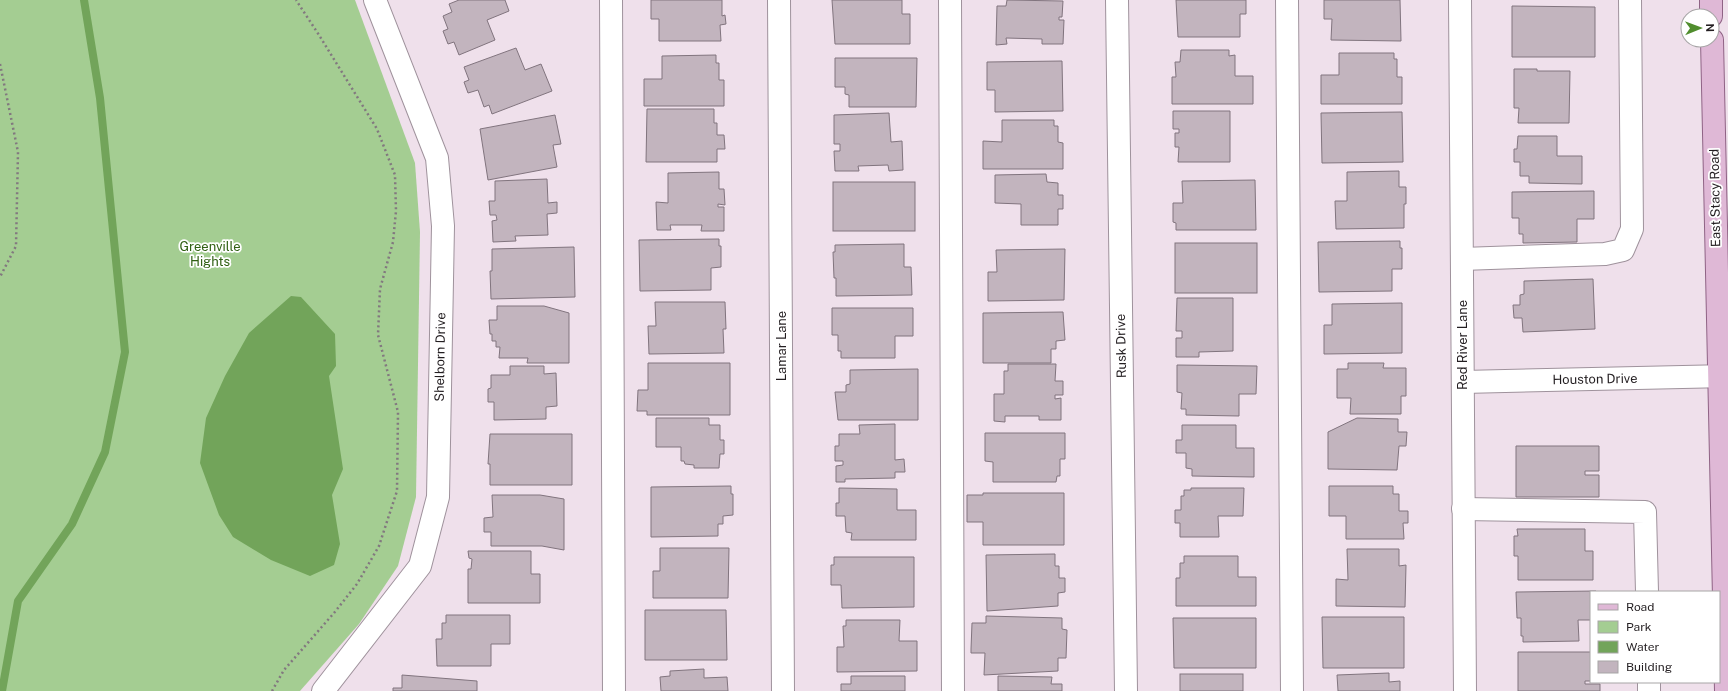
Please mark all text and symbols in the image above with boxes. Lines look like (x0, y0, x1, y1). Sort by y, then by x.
north arrow (1680, 8, 1720, 48)
text: N (1704, 23, 1716, 32)
street label: East Stacy Road (1707, 149, 1723, 247)
park label: Greenville Hights (179, 239, 241, 269)
street label: Red River Lane (1455, 300, 1470, 390)
street label: Lamar Lane (774, 311, 789, 381)
street label: Shelborn Drive (432, 312, 448, 402)
street label: Rusk Drive (1113, 314, 1129, 378)
street label: Houston Drive (1552, 371, 1638, 387)
legend (1590, 591, 1720, 683)
text: Road (1626, 600, 1654, 614)
text: Park (1626, 620, 1652, 634)
text: Water (1626, 640, 1660, 654)
text: Building (1626, 660, 1672, 674)

